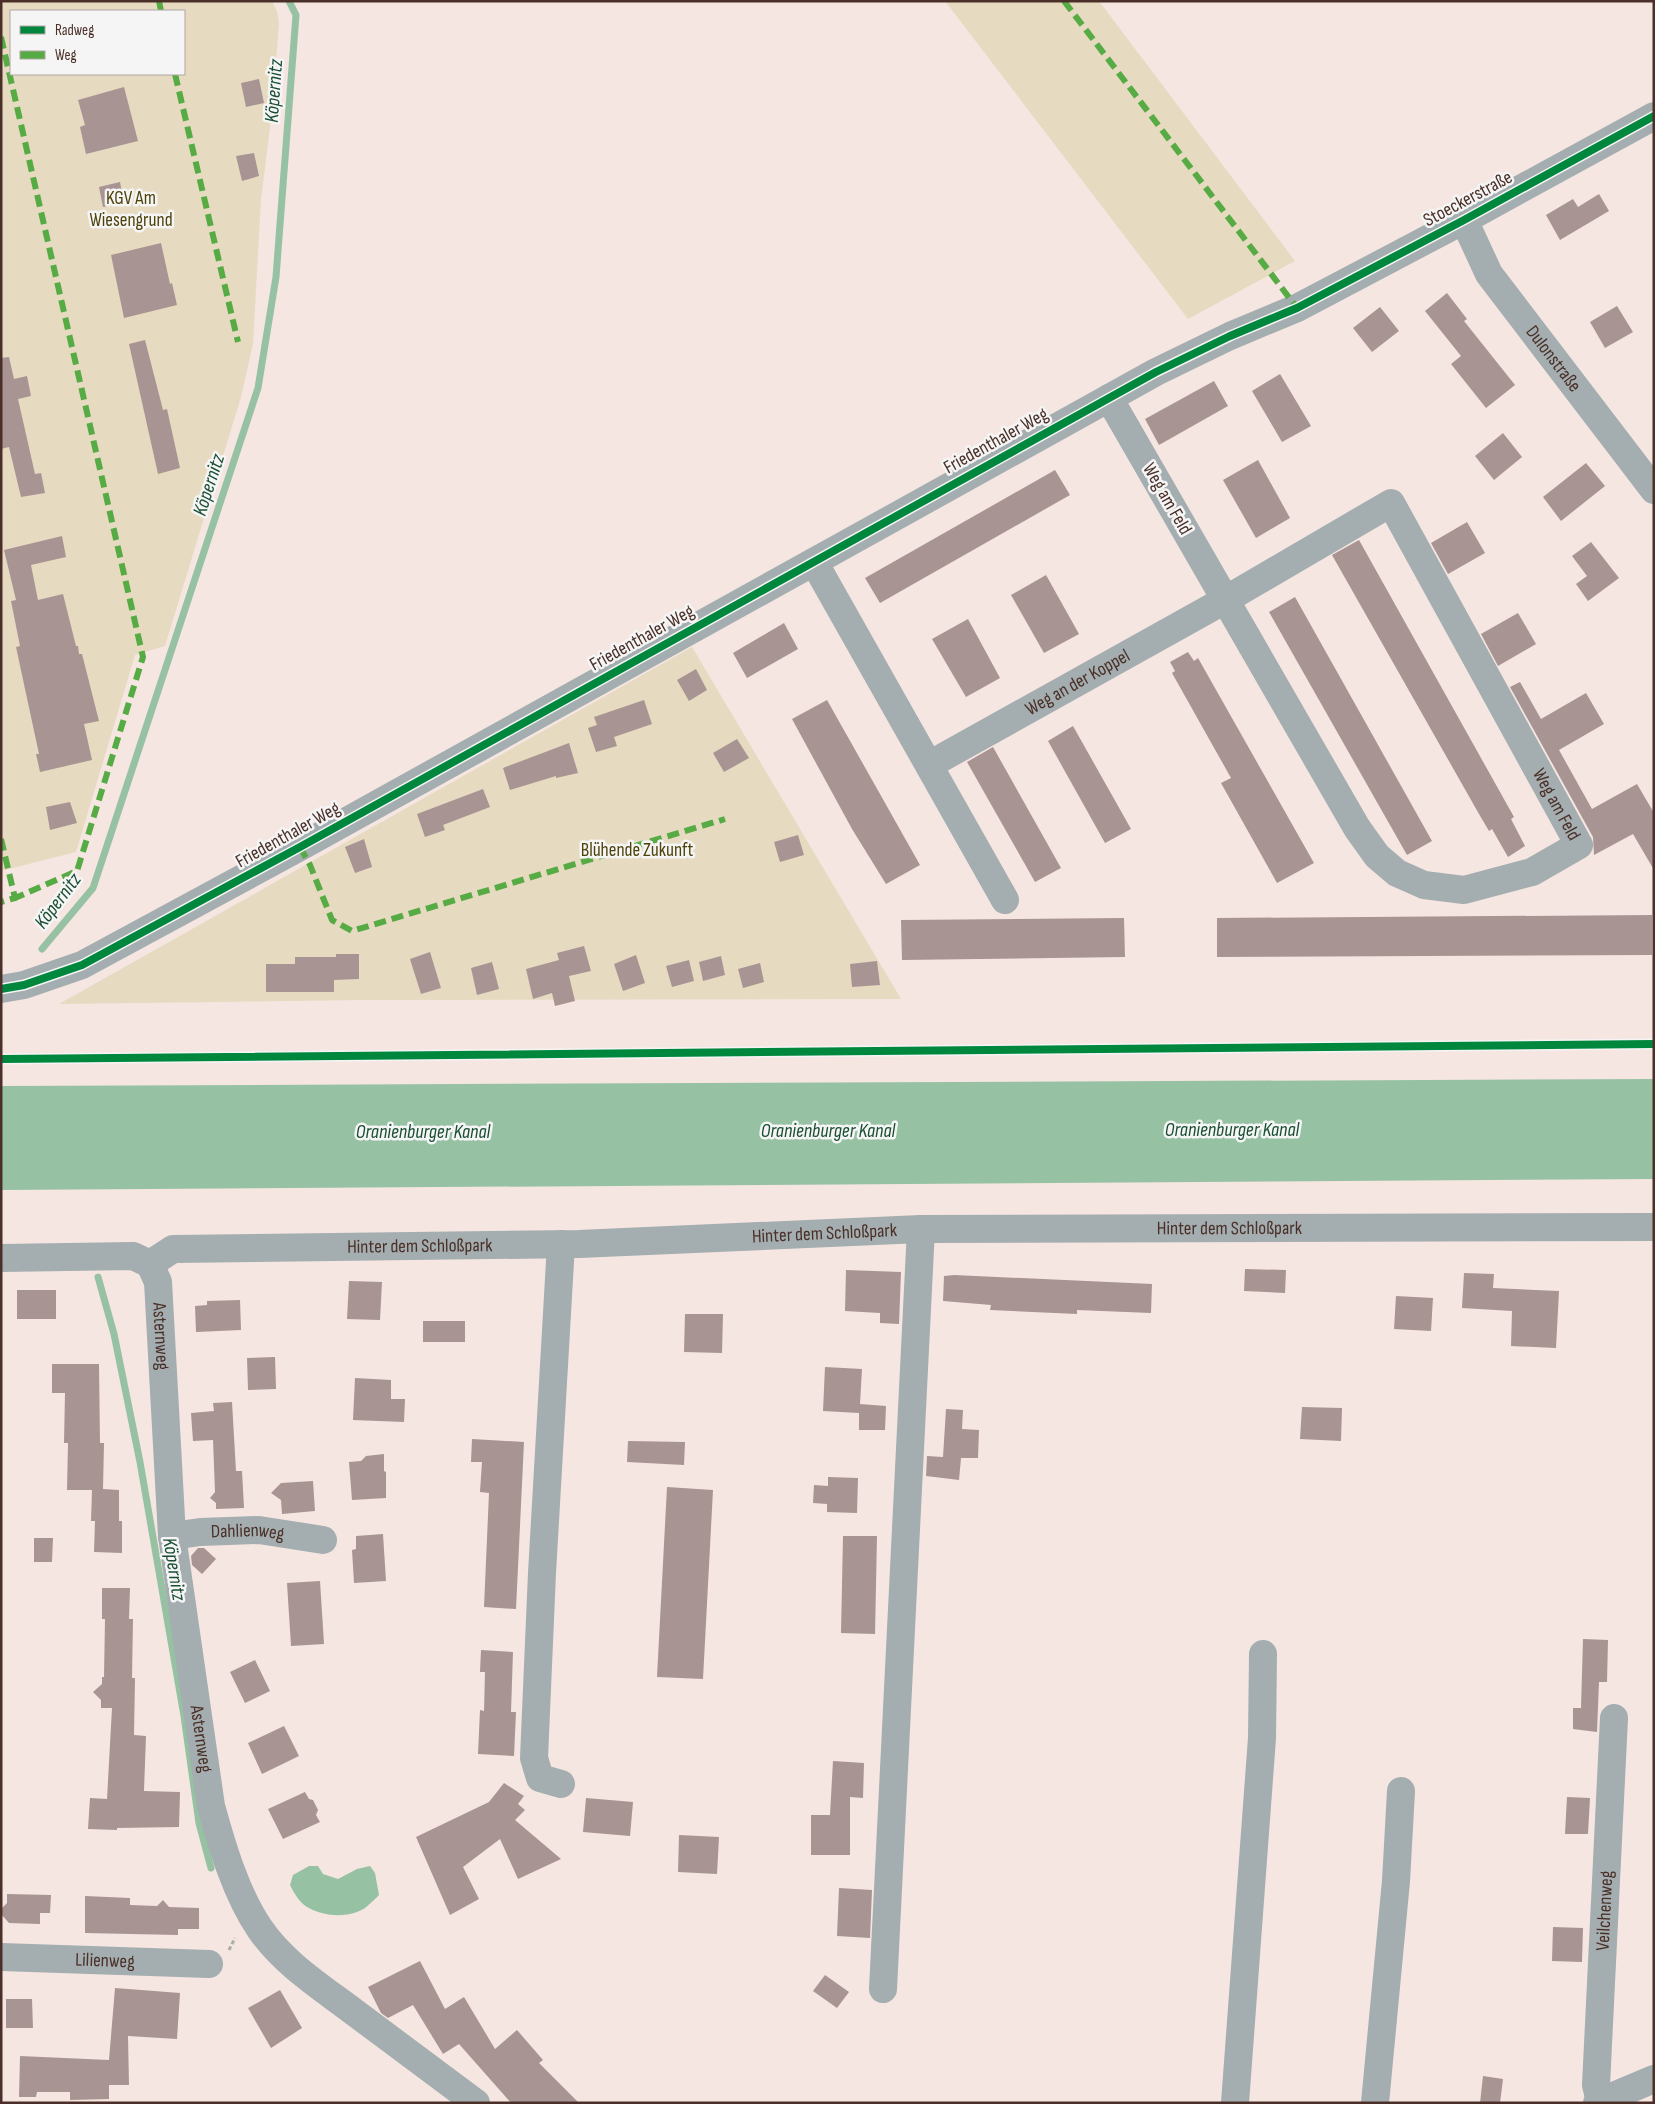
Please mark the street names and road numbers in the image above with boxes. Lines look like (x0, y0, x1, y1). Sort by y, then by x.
street label: Stoeckerstraße (1420, 166, 1516, 232)
street label: Dulonstraße (1521, 321, 1586, 396)
street label: Friedenthaler Weg (940, 403, 1053, 479)
street label: Weg am Feld (1137, 459, 1197, 539)
street label: Friedenthaler Weg (586, 600, 699, 676)
street label: Weg an der Koppel (1021, 644, 1134, 721)
street label: Weg am Feld (1528, 764, 1586, 844)
street label: Friedenthaler Weg (232, 797, 345, 873)
street label: Hinter dem Schloßpark (1157, 1216, 1303, 1240)
street label: Hinter dem Schloßpark (751, 1219, 898, 1248)
street label: Hinter dem Schloßpark (347, 1234, 493, 1258)
street label: Asternweg (148, 1301, 174, 1371)
street label: Dahlienweg (210, 1519, 286, 1545)
street label: Asternweg (185, 1703, 218, 1774)
street label: Veilchenweg (1591, 1870, 1618, 1951)
street label: Lilienweg (75, 1948, 136, 1973)

